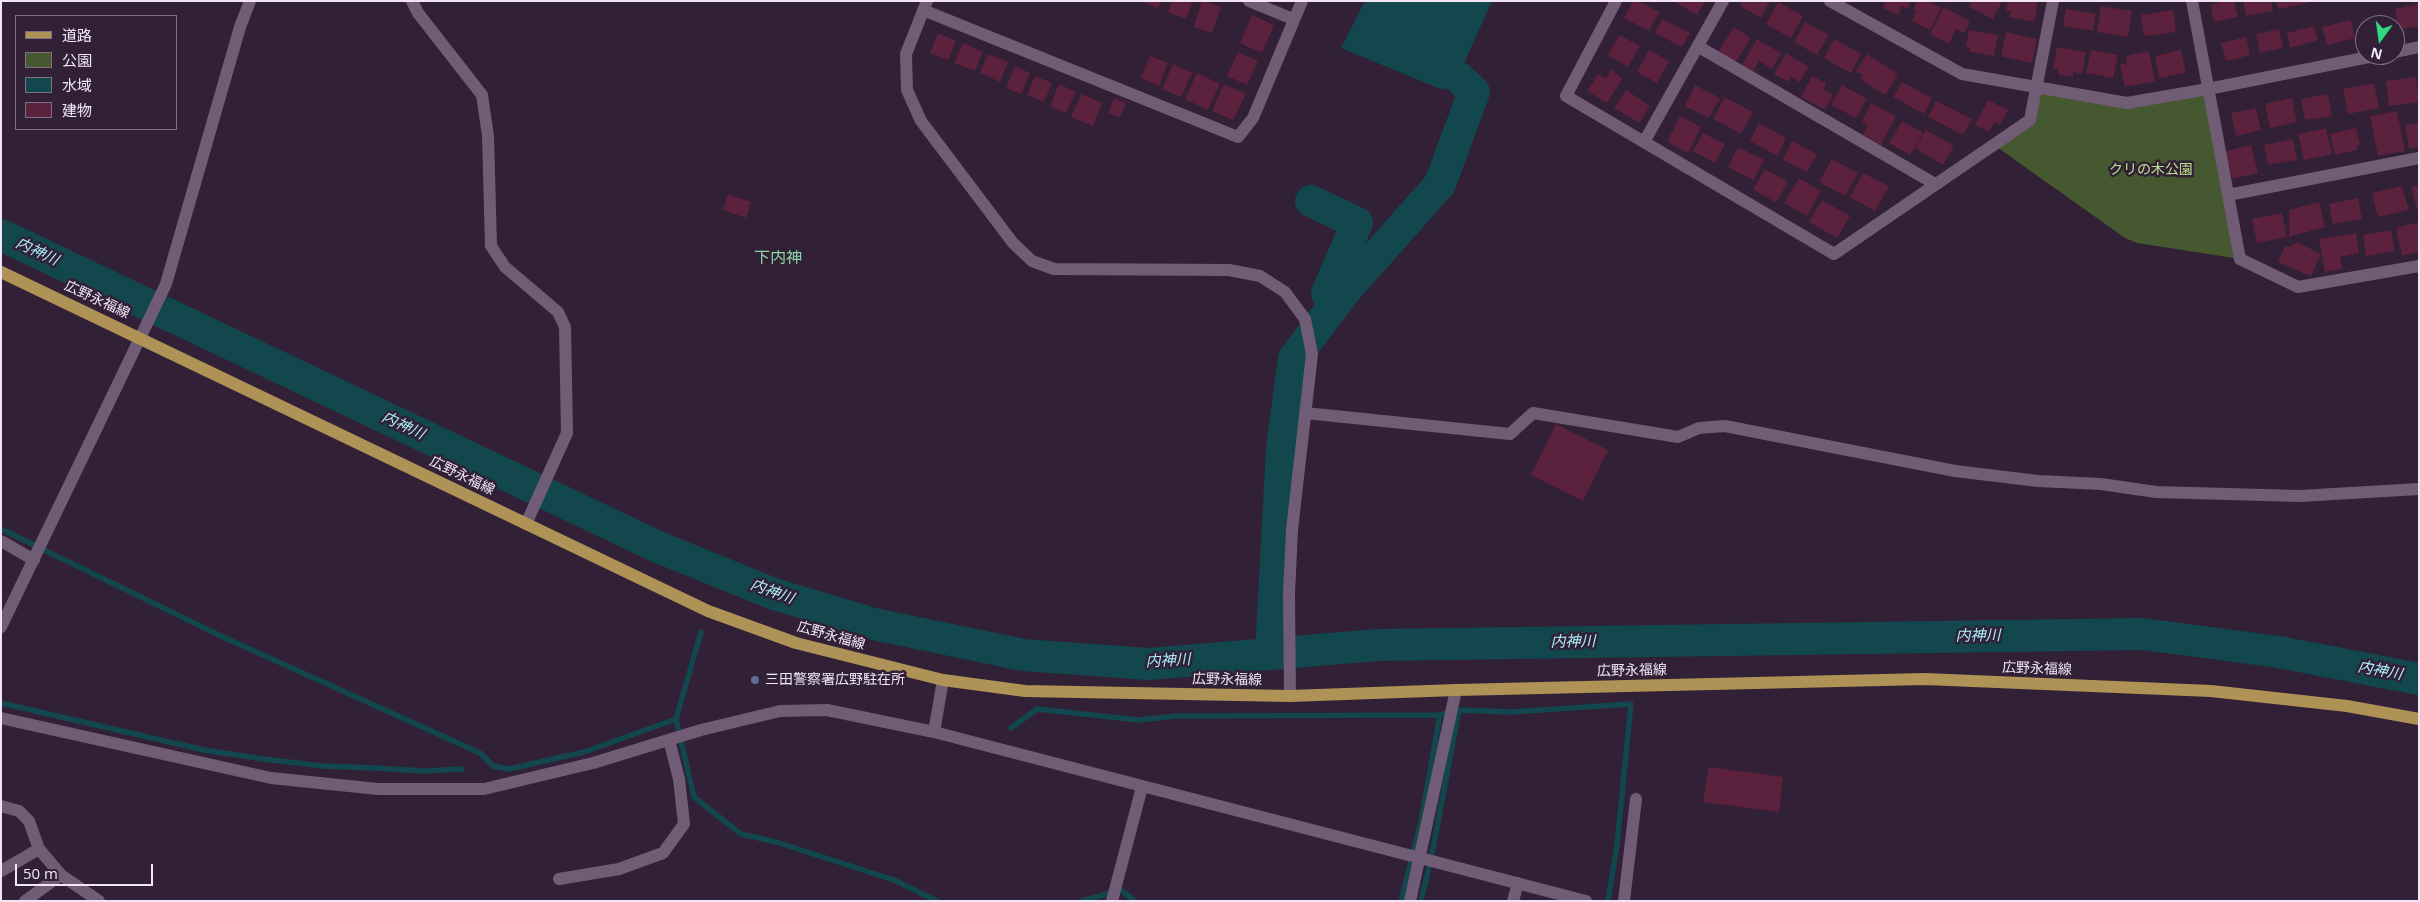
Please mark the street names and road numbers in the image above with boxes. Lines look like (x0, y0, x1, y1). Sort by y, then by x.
street label: 広野永福線 (62, 278, 132, 322)
street label: 広野永福線 (427, 453, 497, 499)
street label: 広野永福線 (795, 618, 867, 654)
street label: 広野永福線 (2002, 659, 2072, 679)
street label: 広野永福線 (1597, 662, 1667, 680)
street label: 広野永福線 (1192, 671, 1262, 689)

